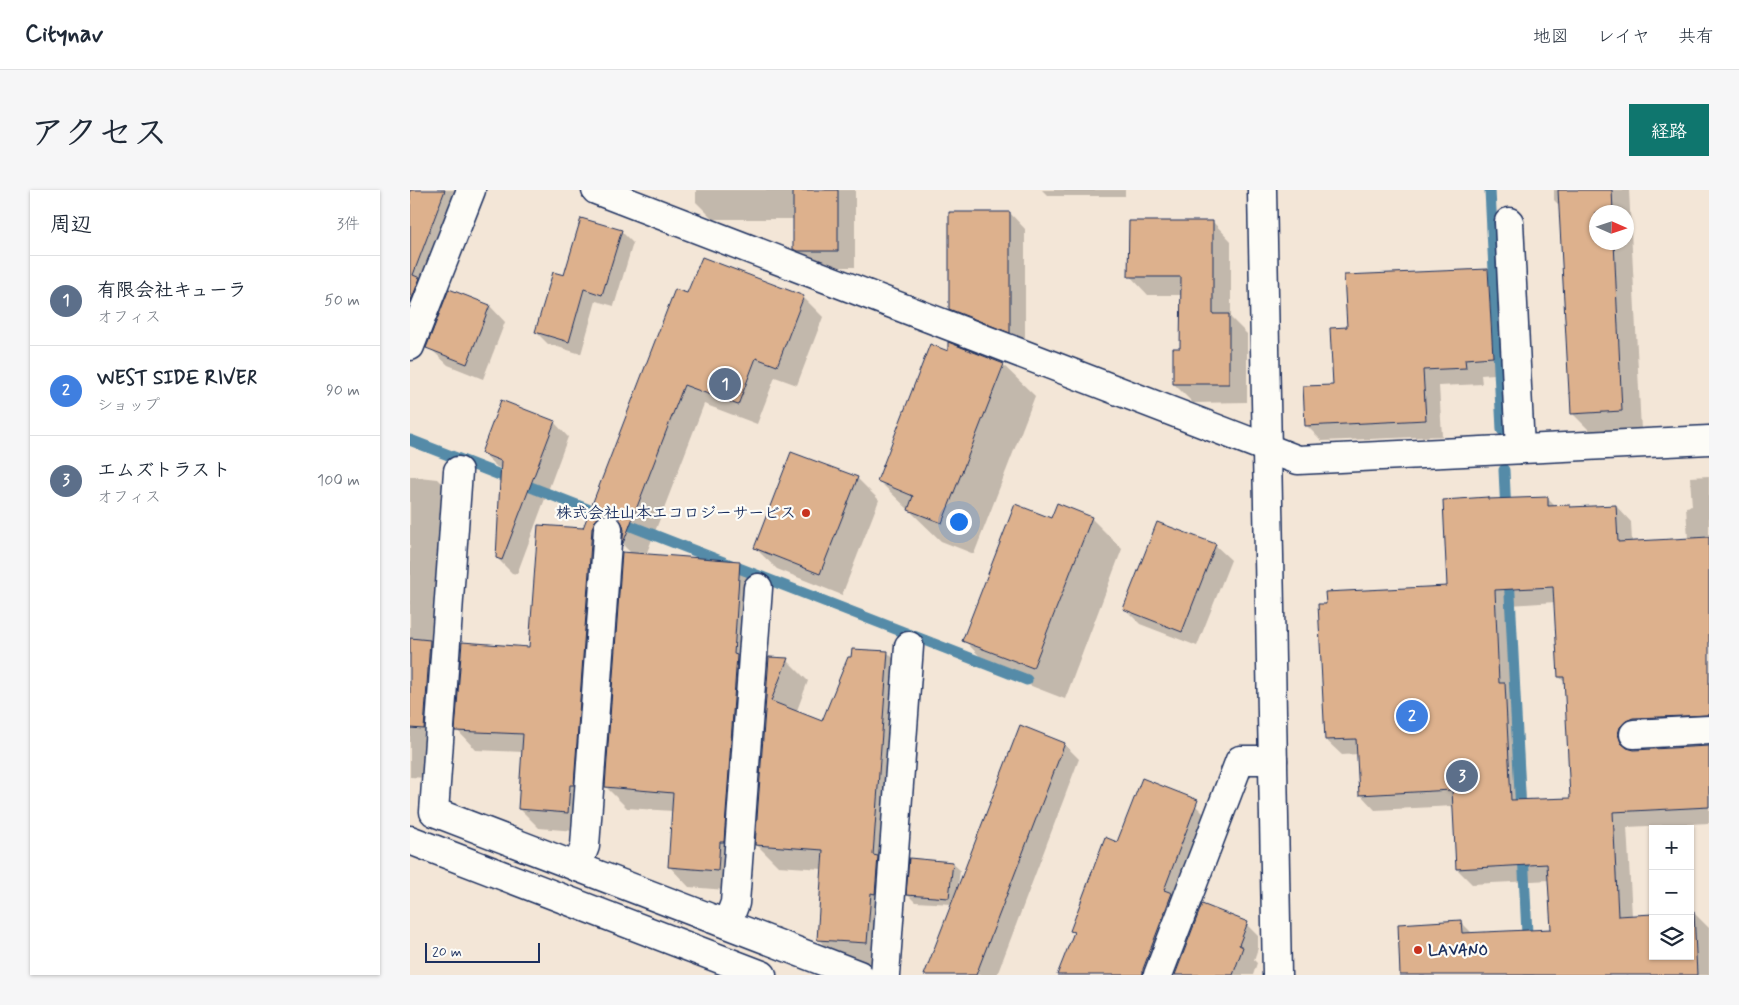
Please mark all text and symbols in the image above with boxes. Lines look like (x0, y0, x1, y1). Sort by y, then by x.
text: Citynav (25, 19, 103, 50)
text: 地図 (1533, 25, 1569, 49)
text: レイヤ (1597, 25, 1650, 49)
text: 共有 (1678, 25, 1714, 49)
button: 経路 (1629, 104, 1709, 156)
text: アクセス (30, 111, 168, 157)
north arrow (1589, 205, 1634, 250)
text: 周辺 (50, 211, 92, 239)
text: 3件 (337, 214, 360, 235)
text: 有限会社キューラ (97, 278, 247, 303)
text: 1 (62, 290, 70, 311)
text: 50 m (324, 290, 360, 311)
text: オフィス (97, 307, 161, 328)
pin: 1 (709, 365, 741, 403)
text: WEST SIDE RIVER (97, 366, 257, 391)
text: 2 (62, 380, 70, 401)
text: 90 m (326, 380, 360, 401)
text: ショップ (97, 395, 160, 416)
text: エムズトラスト (97, 458, 231, 483)
text: 3 (62, 470, 70, 491)
text: 100 m (317, 470, 360, 491)
text: オフィス (97, 487, 161, 508)
place label: 株式会社山本エコロジーサービス (556, 503, 796, 524)
marker: 株式会社山本エコロジーサービス (800, 507, 812, 519)
your location (946, 509, 972, 535)
pin: 2 (1396, 697, 1428, 735)
pin: 3 (1446, 757, 1478, 795)
map controls (1649, 825, 1694, 960)
button: + (1649, 825, 1694, 870)
button: − (1649, 870, 1694, 915)
button: layers (1649, 915, 1694, 960)
scale bar (425, 940, 540, 963)
place label: LAVANO (1428, 940, 1488, 961)
text: 20 m (432, 943, 462, 961)
marker: LAVANO (1412, 944, 1424, 956)

